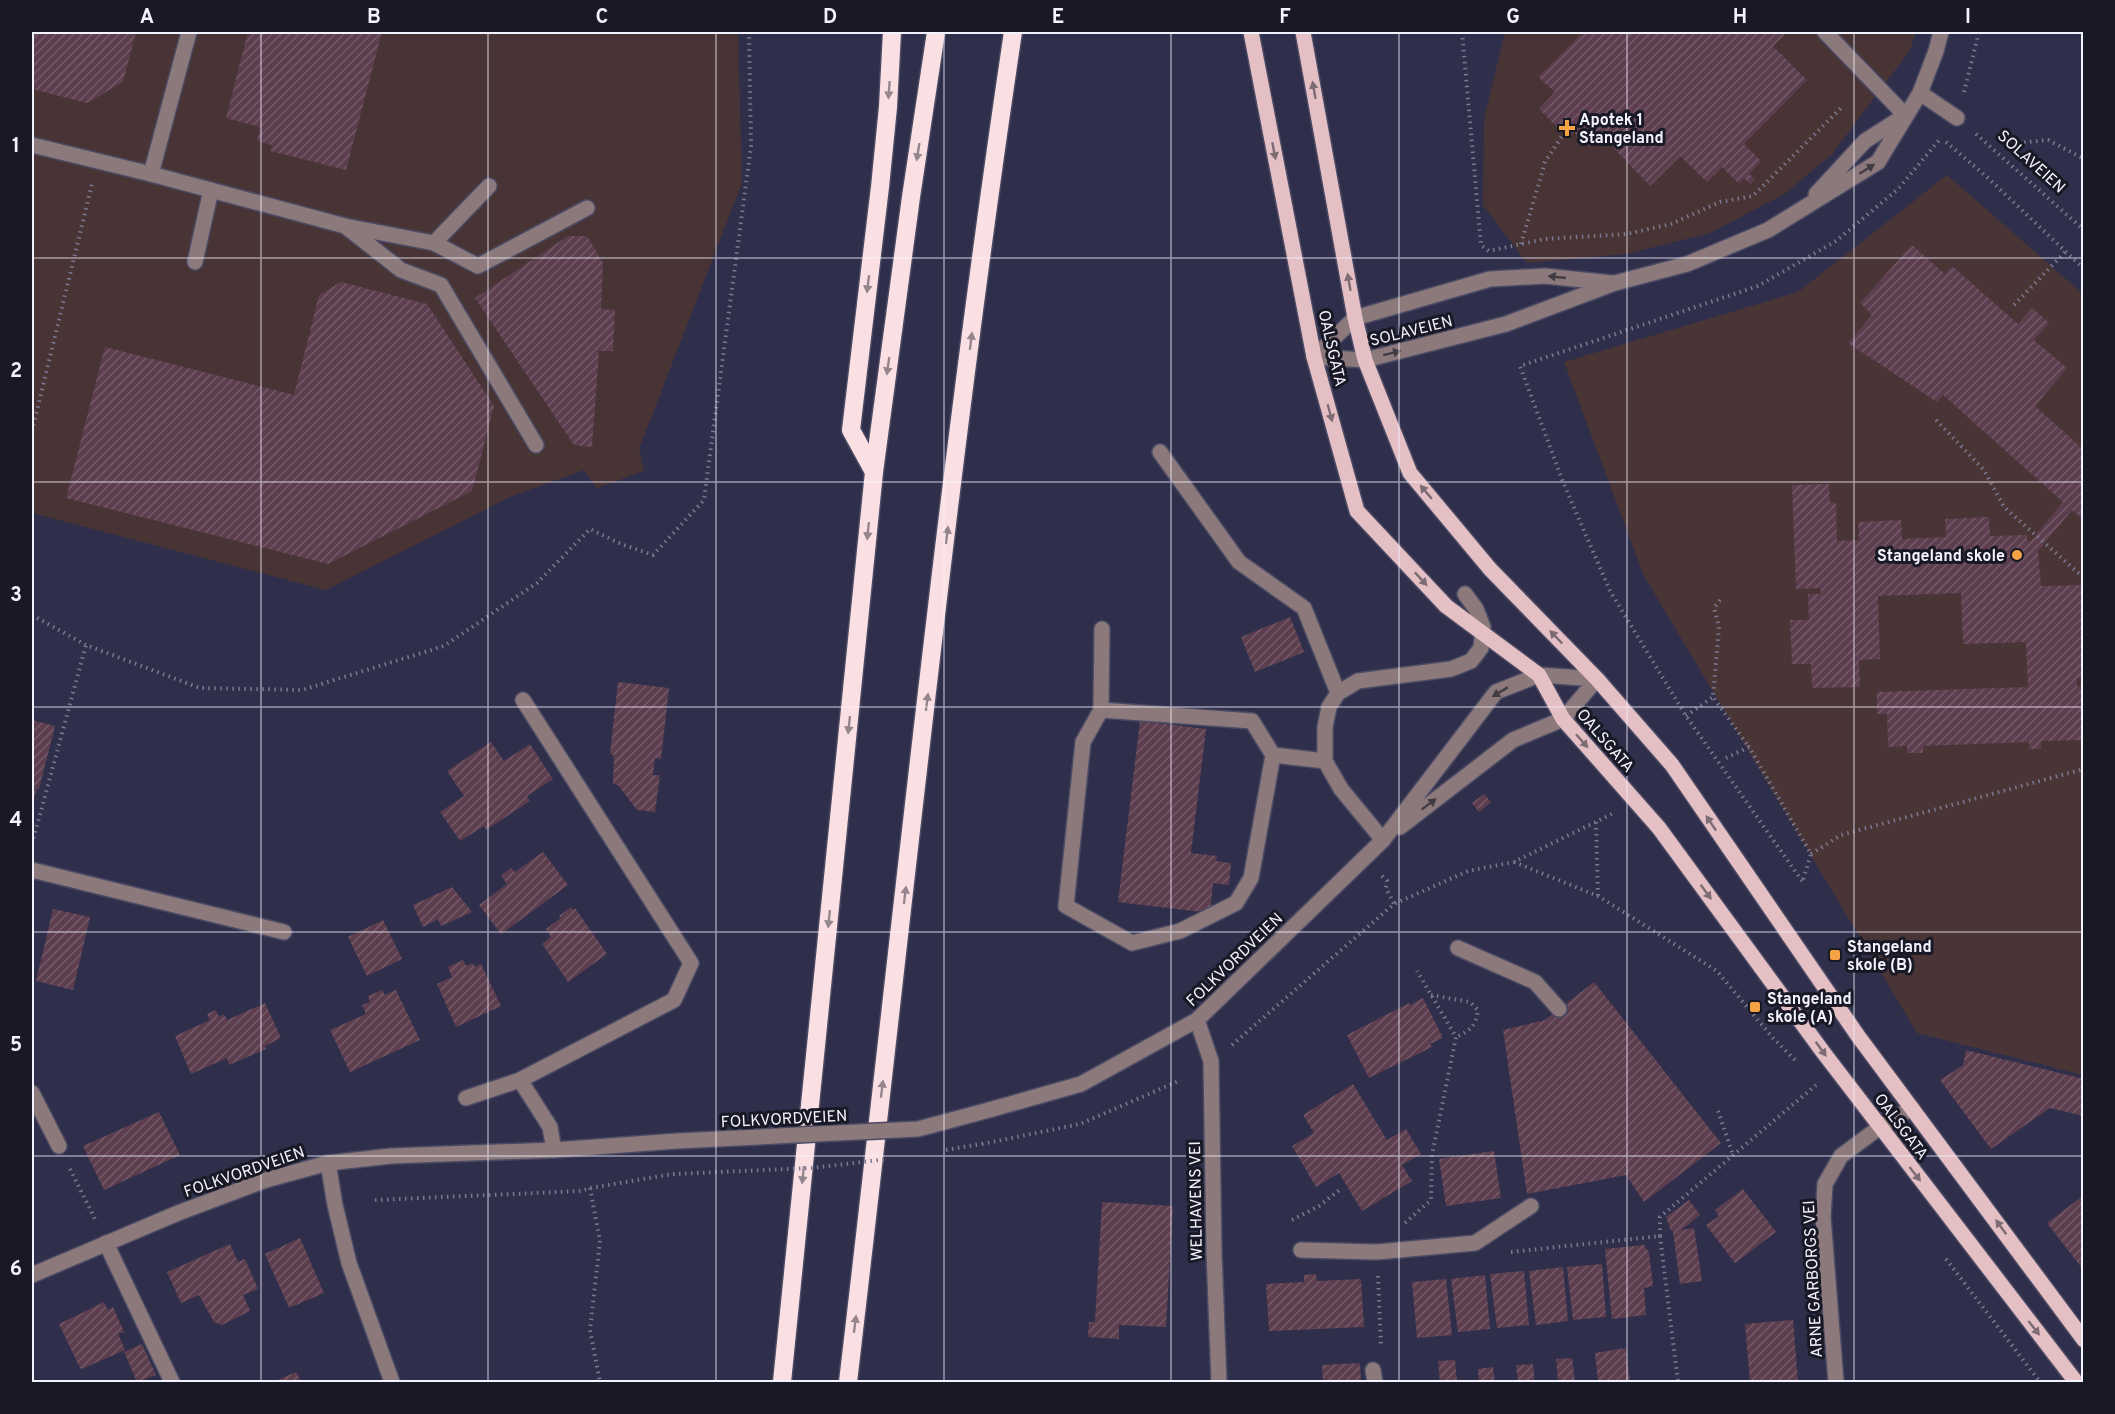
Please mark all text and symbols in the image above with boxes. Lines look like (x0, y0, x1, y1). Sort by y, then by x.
text: A (140, 5, 154, 31)
text: B (367, 5, 381, 31)
text: C (596, 5, 608, 31)
text: D (823, 5, 837, 31)
text: E (1052, 5, 1064, 31)
text: F (1279, 5, 1291, 31)
text: G (1506, 5, 1520, 31)
text: H (1733, 5, 1747, 31)
text: I (1965, 5, 1971, 31)
one-way arrow (885, 80, 894, 99)
one-way arrow (1309, 81, 1318, 100)
place label: Apotek 1 Stangeland (1579, 111, 1664, 149)
marker: Apotek 1 Stangeland (1560, 121, 1574, 135)
street label: SOLAVEIEN (1992, 127, 2069, 198)
text: 1 (12, 134, 20, 160)
one-way arrow (1270, 141, 1279, 160)
one-way arrow (913, 142, 922, 161)
one-way arrow (1859, 163, 1875, 174)
one-way arrow (1548, 272, 1567, 282)
one-way arrow (1344, 273, 1353, 292)
one-way arrow (864, 274, 873, 293)
street label: OALSGATA (1313, 308, 1350, 389)
street label: SOLAVEIEN (1368, 312, 1455, 352)
one-way arrow (966, 331, 976, 350)
one-way arrow (1383, 348, 1402, 358)
one-way arrow (884, 356, 893, 375)
text: 2 (10, 359, 22, 385)
one-way arrow (1325, 404, 1335, 422)
one-way arrow (1420, 485, 1433, 500)
one-way arrow (863, 521, 873, 540)
one-way arrow (942, 525, 952, 544)
place label: Stangeland skole (1877, 547, 2005, 567)
marker: Stangeland skole (2010, 548, 2024, 562)
one-way arrow (1413, 571, 1427, 585)
text: 3 (10, 583, 22, 609)
one-way arrow (1550, 631, 1564, 645)
one-way arrow (1492, 686, 1509, 697)
one-way arrow (922, 692, 932, 711)
street label: OALSGATA (1571, 705, 1638, 777)
one-way arrow (844, 715, 854, 734)
one-way arrow (1575, 733, 1588, 748)
one-way arrow (1421, 798, 1437, 810)
text: 4 (10, 808, 22, 834)
one-way arrow (1705, 816, 1717, 832)
one-way arrow (1700, 883, 1712, 899)
one-way arrow (900, 886, 909, 905)
one-way arrow (824, 909, 834, 928)
street label: FOLKVORDVEIEN (1183, 909, 1288, 1012)
place label: Stangeland skole (B) (1847, 938, 1932, 976)
marker: Stangeland skole (B) (1828, 948, 1842, 962)
place label: Stangeland skole (A) (1767, 990, 1852, 1028)
marker: Stangeland skole (A) (1748, 1000, 1762, 1014)
text: 5 (10, 1033, 22, 1059)
one-way arrow (1815, 1041, 1827, 1057)
one-way arrow (877, 1079, 887, 1098)
street label: OALSGATA (1869, 1090, 1932, 1164)
street label: FOLKVORDVEIEN (720, 1107, 848, 1133)
street label: WELHAVENS VEI (1186, 1141, 1208, 1261)
street label: FOLKVORDVEIEN (182, 1143, 308, 1203)
one-way arrow (799, 1166, 808, 1185)
one-way arrow (1909, 1166, 1921, 1181)
street label: ARNE GARBORGS VEI (1800, 1200, 1828, 1358)
one-way arrow (1995, 1220, 2007, 1236)
text: 6 (10, 1257, 22, 1283)
one-way arrow (850, 1315, 859, 1334)
one-way arrow (2028, 1320, 2040, 1336)

